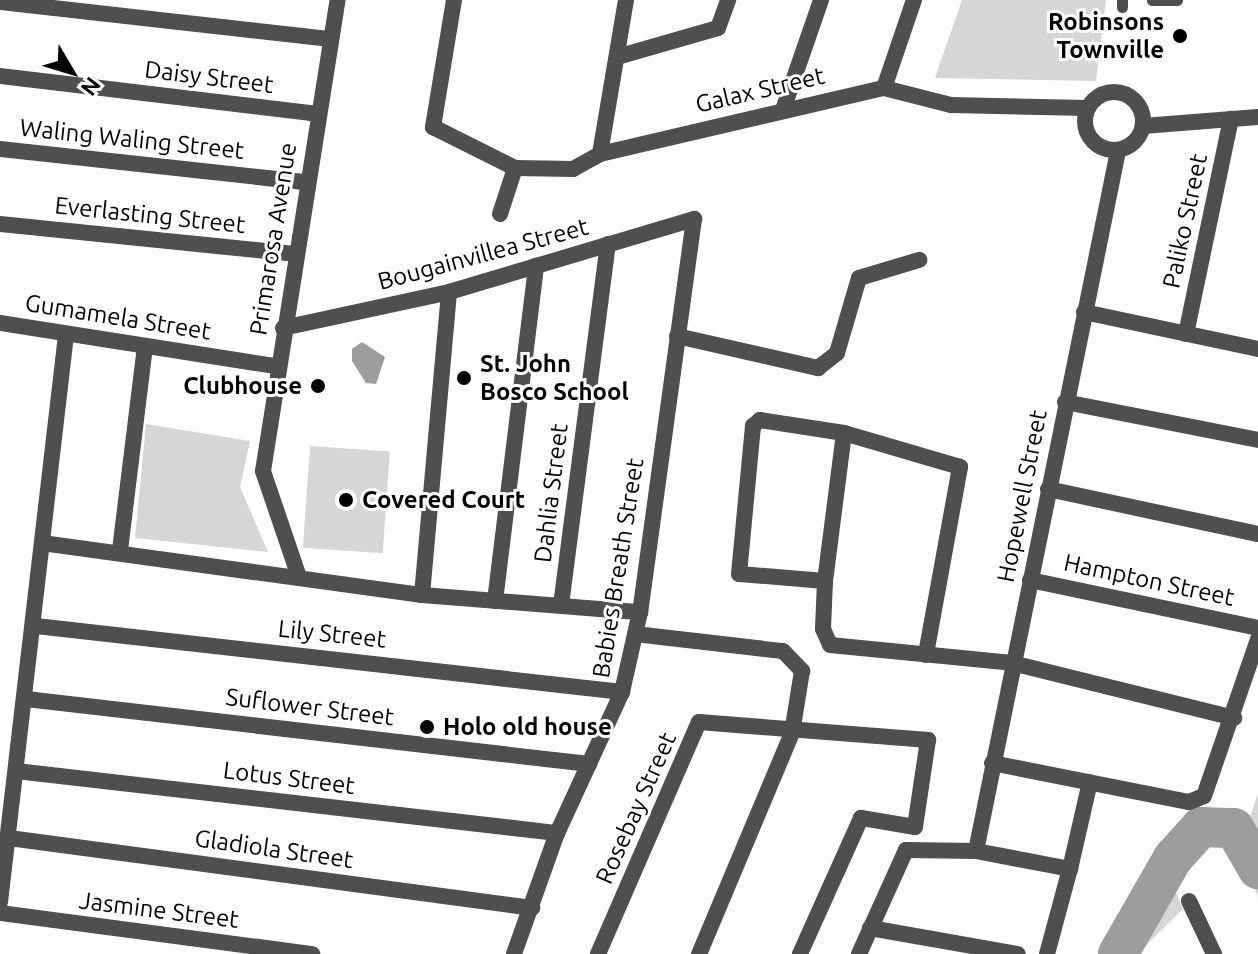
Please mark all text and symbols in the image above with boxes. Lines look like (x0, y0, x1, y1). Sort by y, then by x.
place label: Robinsons Townville (1048, 8, 1164, 64)
marker: Robinsons Townville (1171, 27, 1189, 45)
north arrow (32, 32, 112, 112)
street label: Daisy Street (143, 55, 275, 99)
street label: Galax Street (693, 61, 827, 119)
text: N (76, 73, 106, 101)
street label: Waling Waling Street (18, 113, 246, 165)
street label: Primarosa Avenue (244, 141, 302, 337)
street label: Paliko Street (1157, 151, 1213, 291)
street label: Everlasting Street (53, 191, 247, 239)
street label: Bougainvillea Street (375, 212, 591, 296)
street label: Gumamela Street (23, 288, 213, 346)
place label: St. John Bosco School (480, 350, 629, 406)
marker: St. John Bosco School (455, 369, 473, 387)
place label: Clubhouse (183, 372, 302, 400)
marker: Clubhouse (309, 377, 327, 395)
street label: Hopewell Street (991, 407, 1053, 585)
street label: Dahlia Street (528, 422, 574, 564)
street label: Babies Breath Street (586, 456, 650, 680)
place label: Covered Court (362, 486, 525, 514)
marker: Covered Court (337, 491, 355, 509)
street label: Hampton Street (1061, 548, 1237, 612)
street label: Lily Street (277, 614, 387, 654)
street label: Suflower Street (224, 682, 396, 732)
place label: Holo old house (443, 713, 612, 741)
marker: Holo old house (418, 718, 436, 736)
street label: Rosebay Street (590, 728, 682, 888)
street label: Lotus Street (222, 756, 356, 800)
street label: Gladiola Street (193, 824, 355, 874)
street label: Jasmine Street (78, 886, 240, 934)

